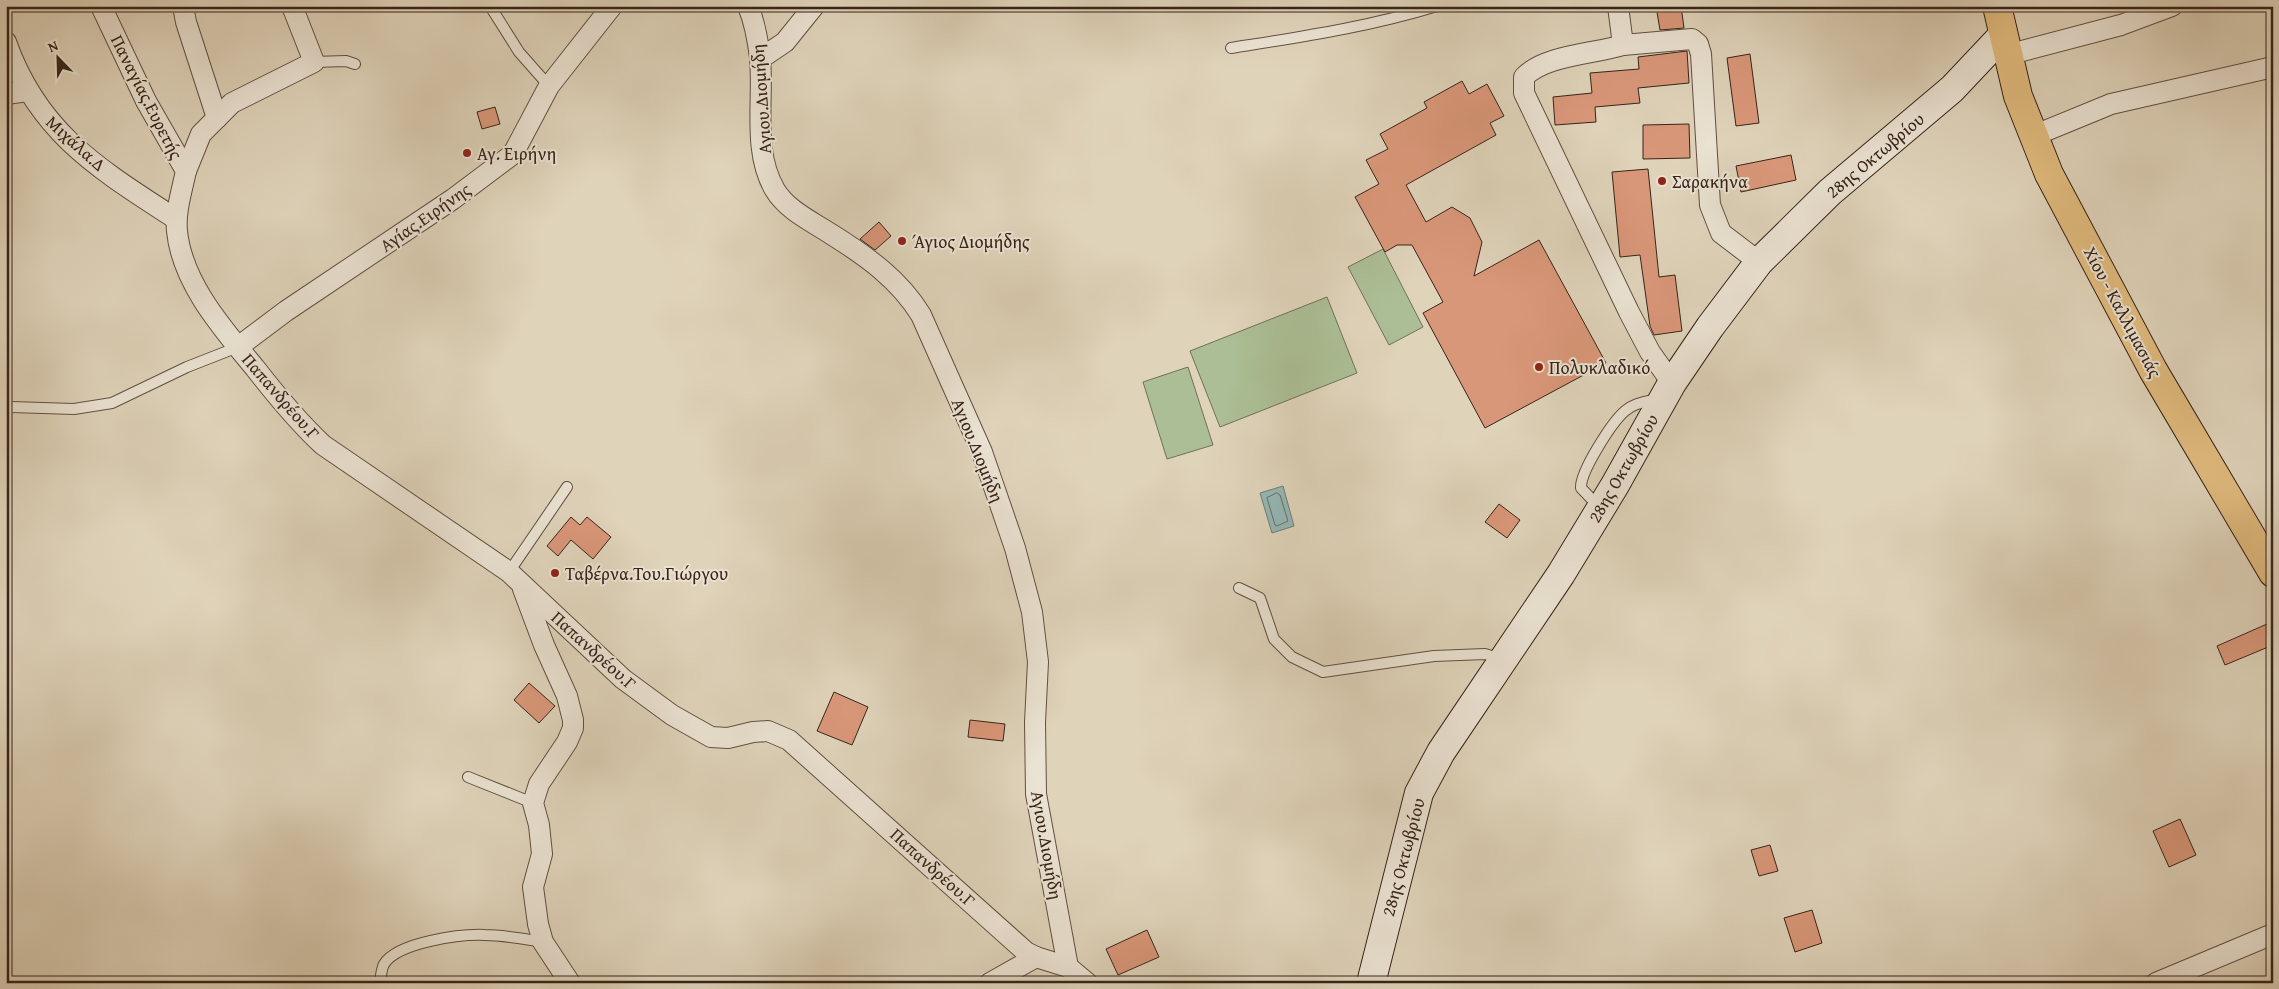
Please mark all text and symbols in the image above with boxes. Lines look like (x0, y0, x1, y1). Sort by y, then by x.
street label: Παναγίας.Ευρετής (104, 30, 190, 164)
north arrow (32, 32, 82, 82)
text: N (45, 35, 62, 57)
street label: Αγιου.Διομήδη (744, 43, 778, 155)
street label: 28ης Οκτωβρίου (1820, 106, 1930, 204)
street label: Μιχάλα.Δ (40, 109, 112, 177)
place label: Αγ. Ειρήνη (477, 140, 556, 167)
marker: Αγ. Ειρήνη (461, 147, 473, 159)
place label: Σαρακήνα (1672, 168, 1748, 195)
street label: Αγίας.Ειρήνης (374, 175, 476, 258)
marker: Σαρακήνα (1656, 175, 1668, 187)
place label: Άγιος Διομήδης (912, 228, 1030, 255)
marker: Άγιος Διομήδης (896, 235, 908, 247)
street label: Χίου - Καλλιμασιάς (2077, 242, 2169, 383)
street label: Παπανδρέου.Γ (236, 347, 326, 445)
place label: Πολυκλαδικό (1549, 354, 1650, 381)
marker: Πολυκλαδικό (1533, 361, 1545, 373)
street label: Αγιου.Διομήδη (945, 394, 1011, 506)
street label: 28ης Οκτωβρίου (1581, 409, 1665, 527)
place label: Ταβέρνα.Του.Γιώργου (565, 560, 728, 587)
marker: Ταβέρνα.Του.Γιώργου (549, 567, 561, 579)
street label: Παπανδρέου.Γ (545, 604, 643, 696)
street label: Αγιου.Διομήδη (1024, 788, 1070, 902)
street label: 28ης Οκτωβρίου (1374, 795, 1432, 919)
street label: Παπανδρέου.Γ (884, 821, 982, 913)

